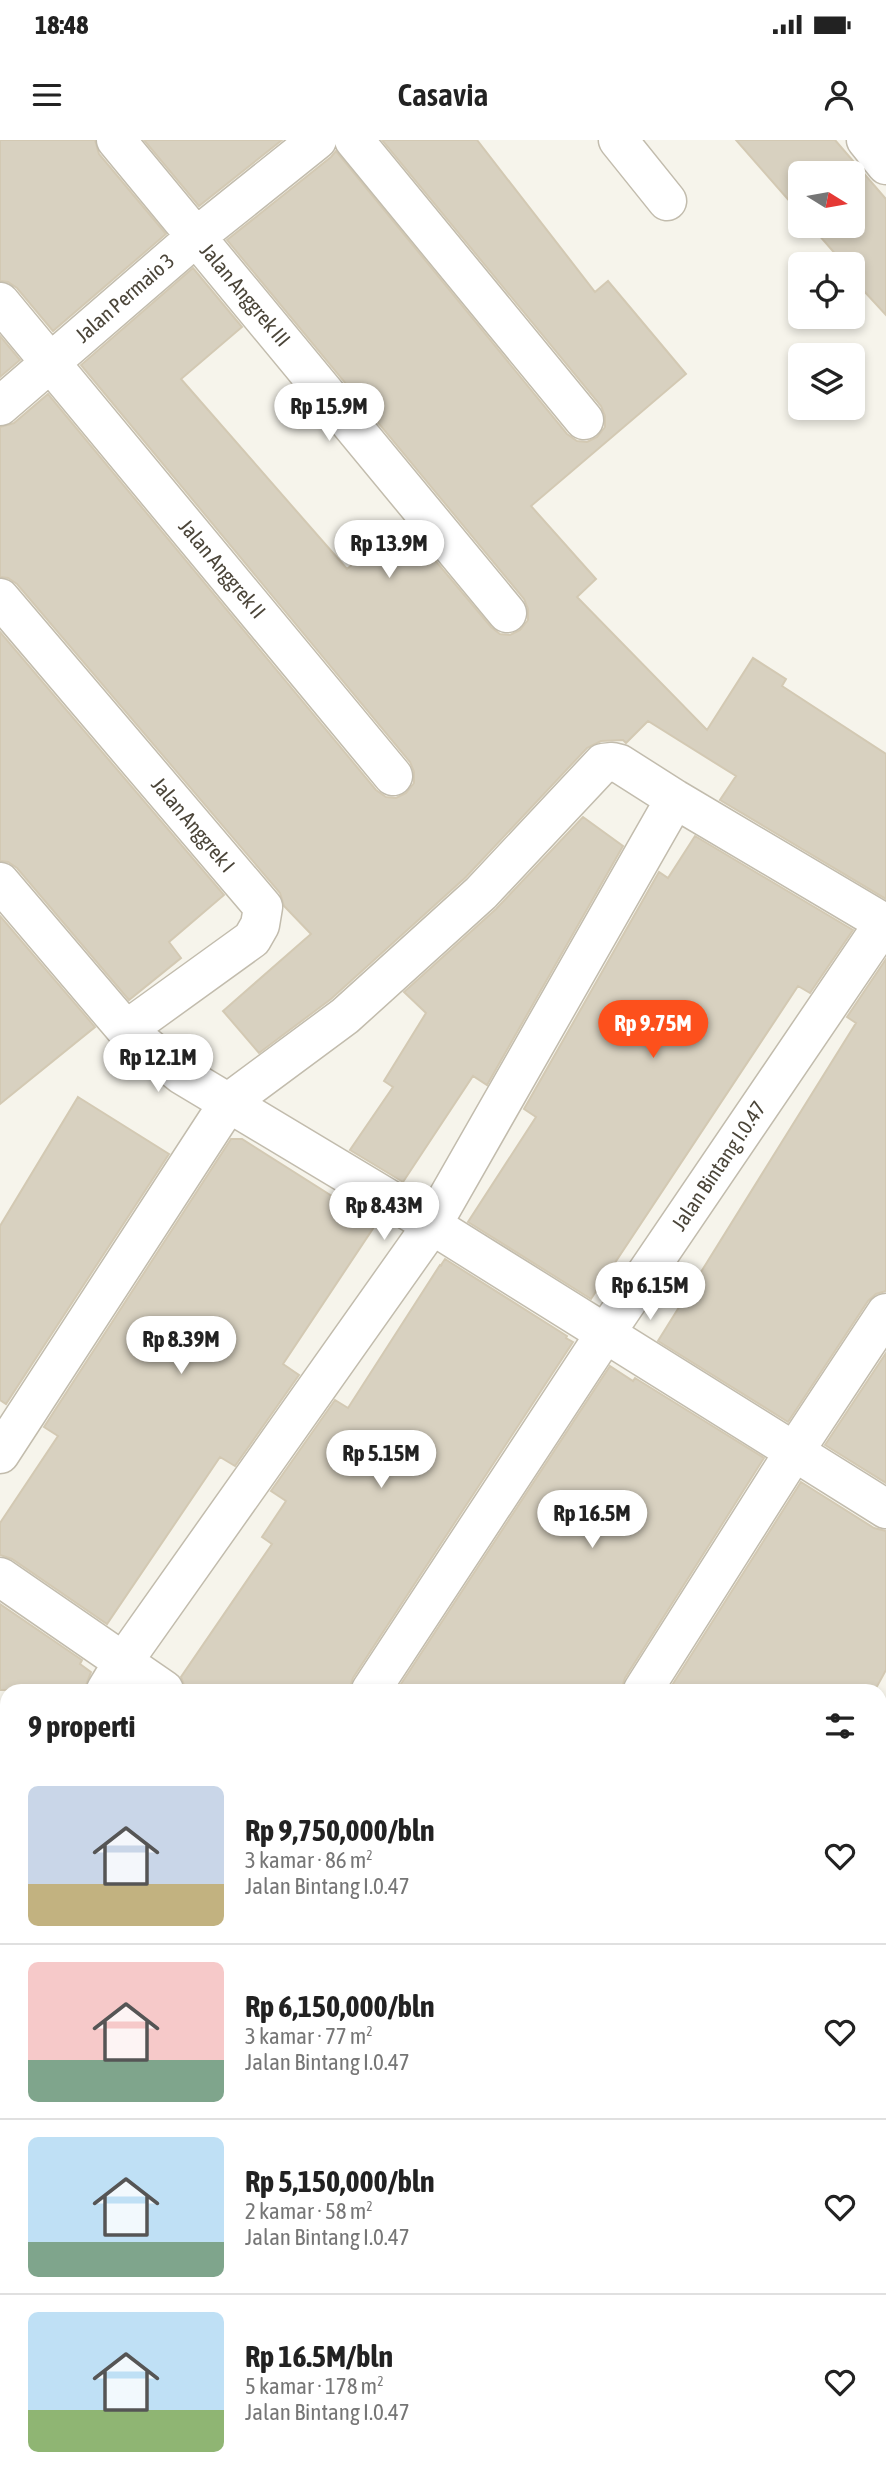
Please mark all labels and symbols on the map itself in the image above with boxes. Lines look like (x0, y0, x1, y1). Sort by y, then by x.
north arrow (788, 161, 864, 238)
street label: Jalan Anggrek III (196, 238, 296, 351)
street label: Jalan Permaio 3 (70, 248, 179, 347)
pin: Rp 15.9M (257, 384, 401, 443)
street label: Jalan Anggrek II (175, 514, 271, 623)
pin: Rp 13.9M (317, 520, 461, 580)
street label: Jalan Anggrek I (147, 772, 240, 877)
pin: Rp 9.75M (581, 1000, 725, 1060)
pin: Rp 12.1M (86, 1034, 230, 1094)
street label: Jalan Bintang I.0.47 (666, 1096, 770, 1234)
pin: Rp 8.43M (312, 1182, 456, 1242)
pin: Rp 6.15M (578, 1262, 722, 1322)
pin: Rp 8.39M (109, 1316, 253, 1376)
pin: Rp 5.15M (309, 1430, 453, 1490)
pin: Rp 16.5M (520, 1490, 664, 1550)

